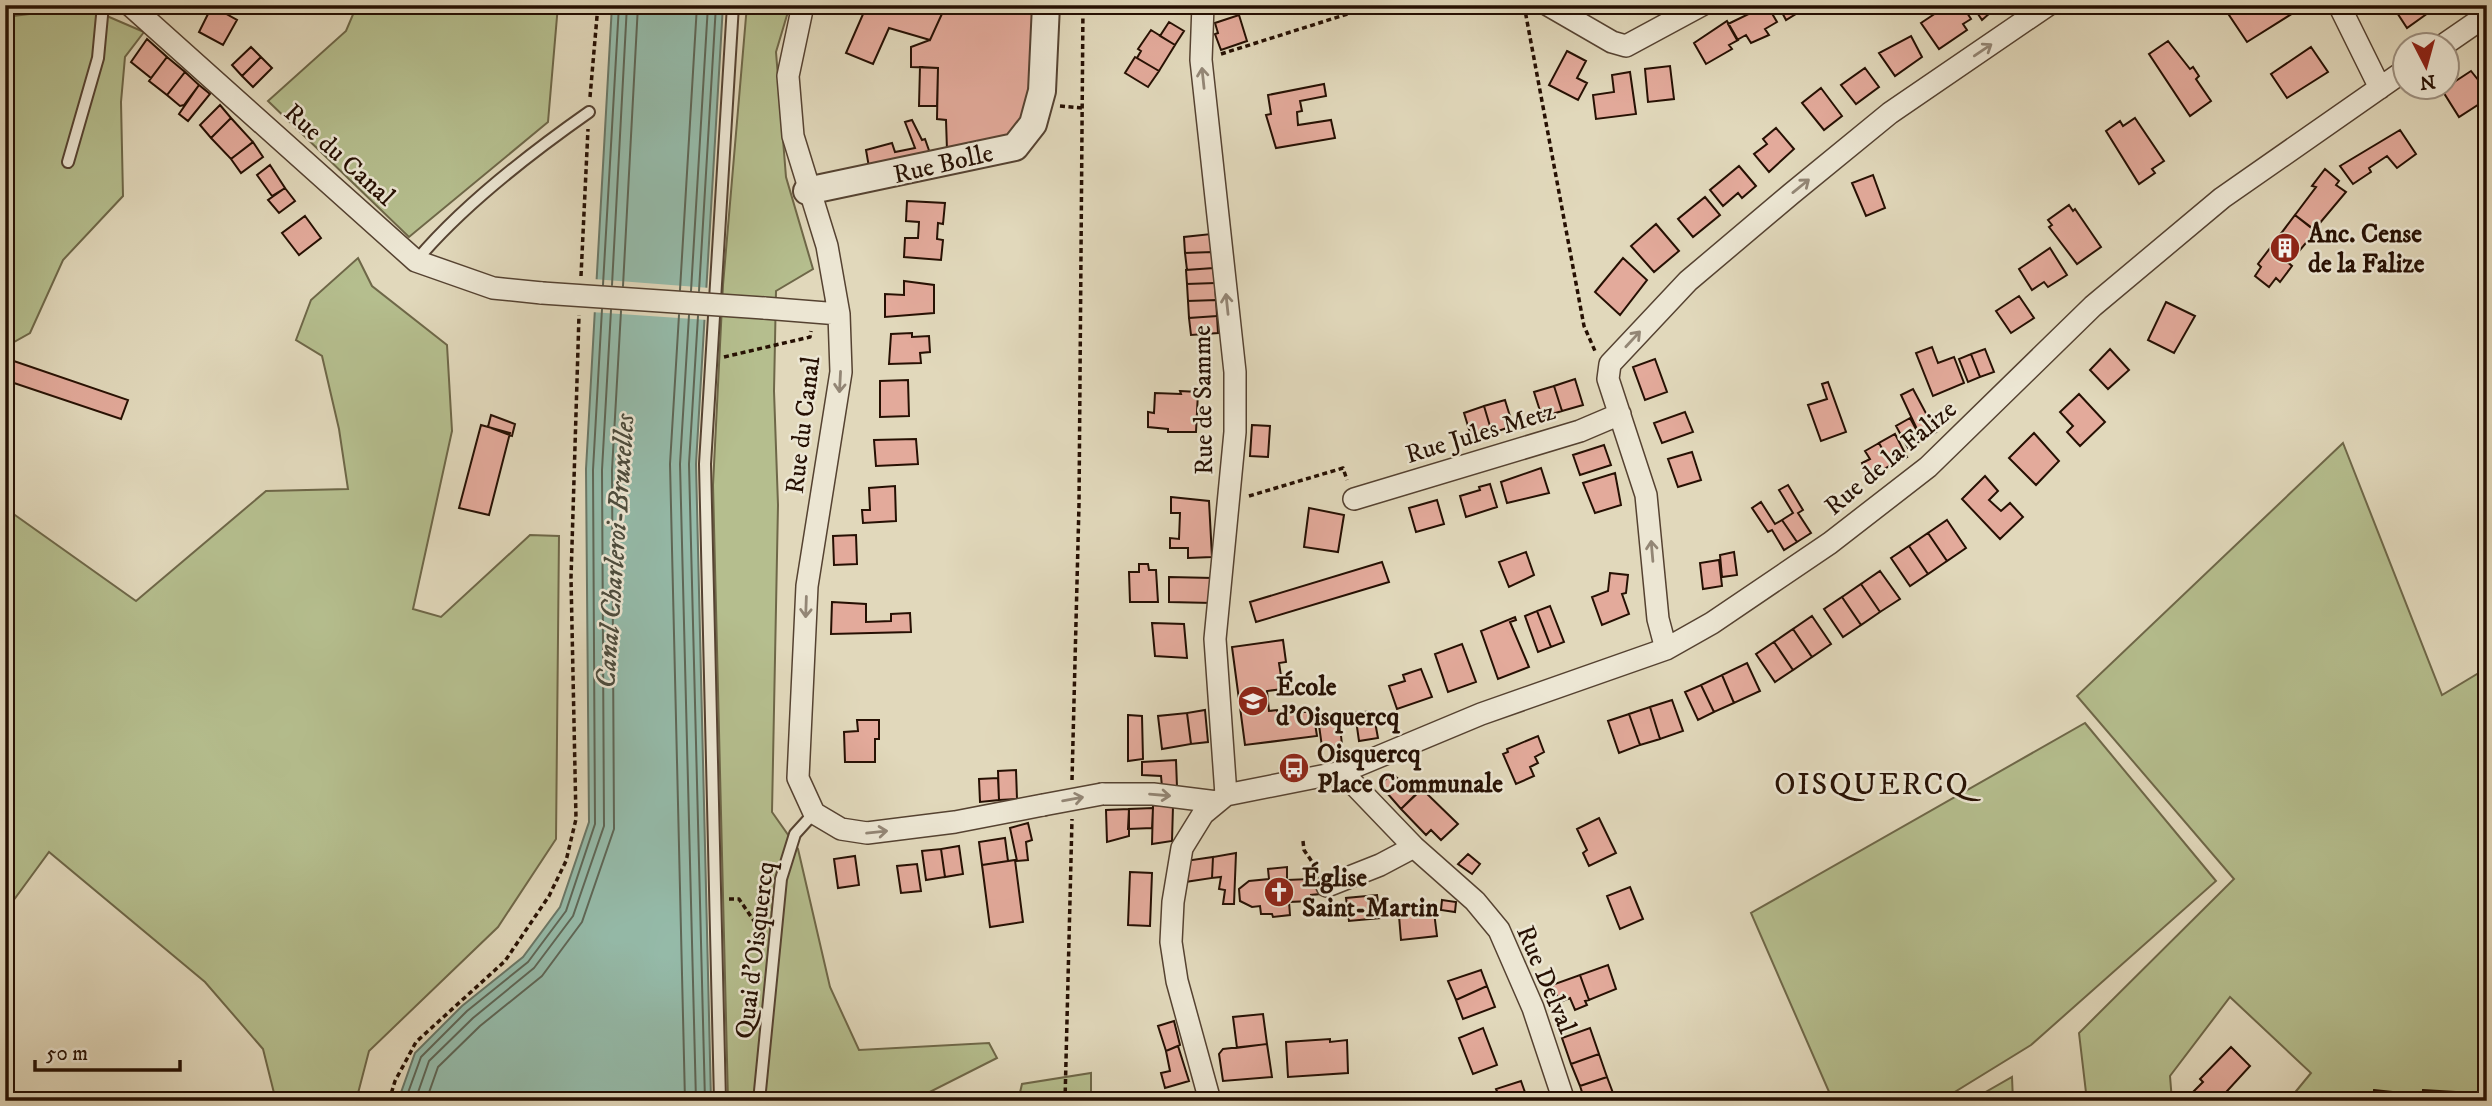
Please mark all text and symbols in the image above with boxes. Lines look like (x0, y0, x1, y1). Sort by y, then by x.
north arrow (2390, 32, 2460, 102)
one-way arrow (1973, 43, 1992, 57)
one-way arrow (1196, 67, 1209, 89)
text: N (2418, 69, 2437, 94)
street label: Rue du Canal (277, 97, 401, 214)
street label: Rue Bolle (890, 137, 996, 192)
one-way arrow (1791, 178, 1809, 194)
place label: Anc. Cense de la Falize (2307, 218, 2425, 281)
building icon: Anc. Cense de la Falize (2268, 231, 2302, 265)
one-way arrow (1221, 293, 1234, 316)
street label: Rue de Samme (1186, 325, 1221, 475)
one-way arrow (1625, 330, 1641, 348)
street label: Rue du Canal (779, 354, 828, 496)
one-way arrow (834, 371, 847, 394)
street label: Rue de la Falize (1818, 393, 1964, 523)
street label: Rue Jules Metz (1401, 395, 1559, 472)
water label: Canal Charleroi-Bruxelles (588, 412, 643, 690)
one-way arrow (1645, 540, 1658, 563)
one-way arrow (799, 595, 813, 618)
place label: École d'Oisquercq (1276, 670, 1400, 734)
school or university icon: École d'Oisquercq (1236, 684, 1270, 718)
place label: Oisquercq Place Communale (1317, 738, 1503, 801)
bus stop icon: Oisquercq Place Communale (1277, 751, 1311, 785)
district label: OISQUERCQ (1774, 767, 1982, 804)
one-way arrow (1148, 789, 1171, 802)
one-way arrow (1061, 792, 1084, 805)
one-way arrow (865, 825, 888, 838)
street label: Quai d'Oisquercq (728, 858, 783, 1041)
place label: Église Saint-Martin (1302, 861, 1439, 925)
church icon: Église Saint-Martin (1262, 875, 1296, 909)
street label: Rue Delval (1508, 921, 1583, 1039)
scale bar (35, 1029, 180, 1073)
text: 50 m (46, 1041, 88, 1067)

